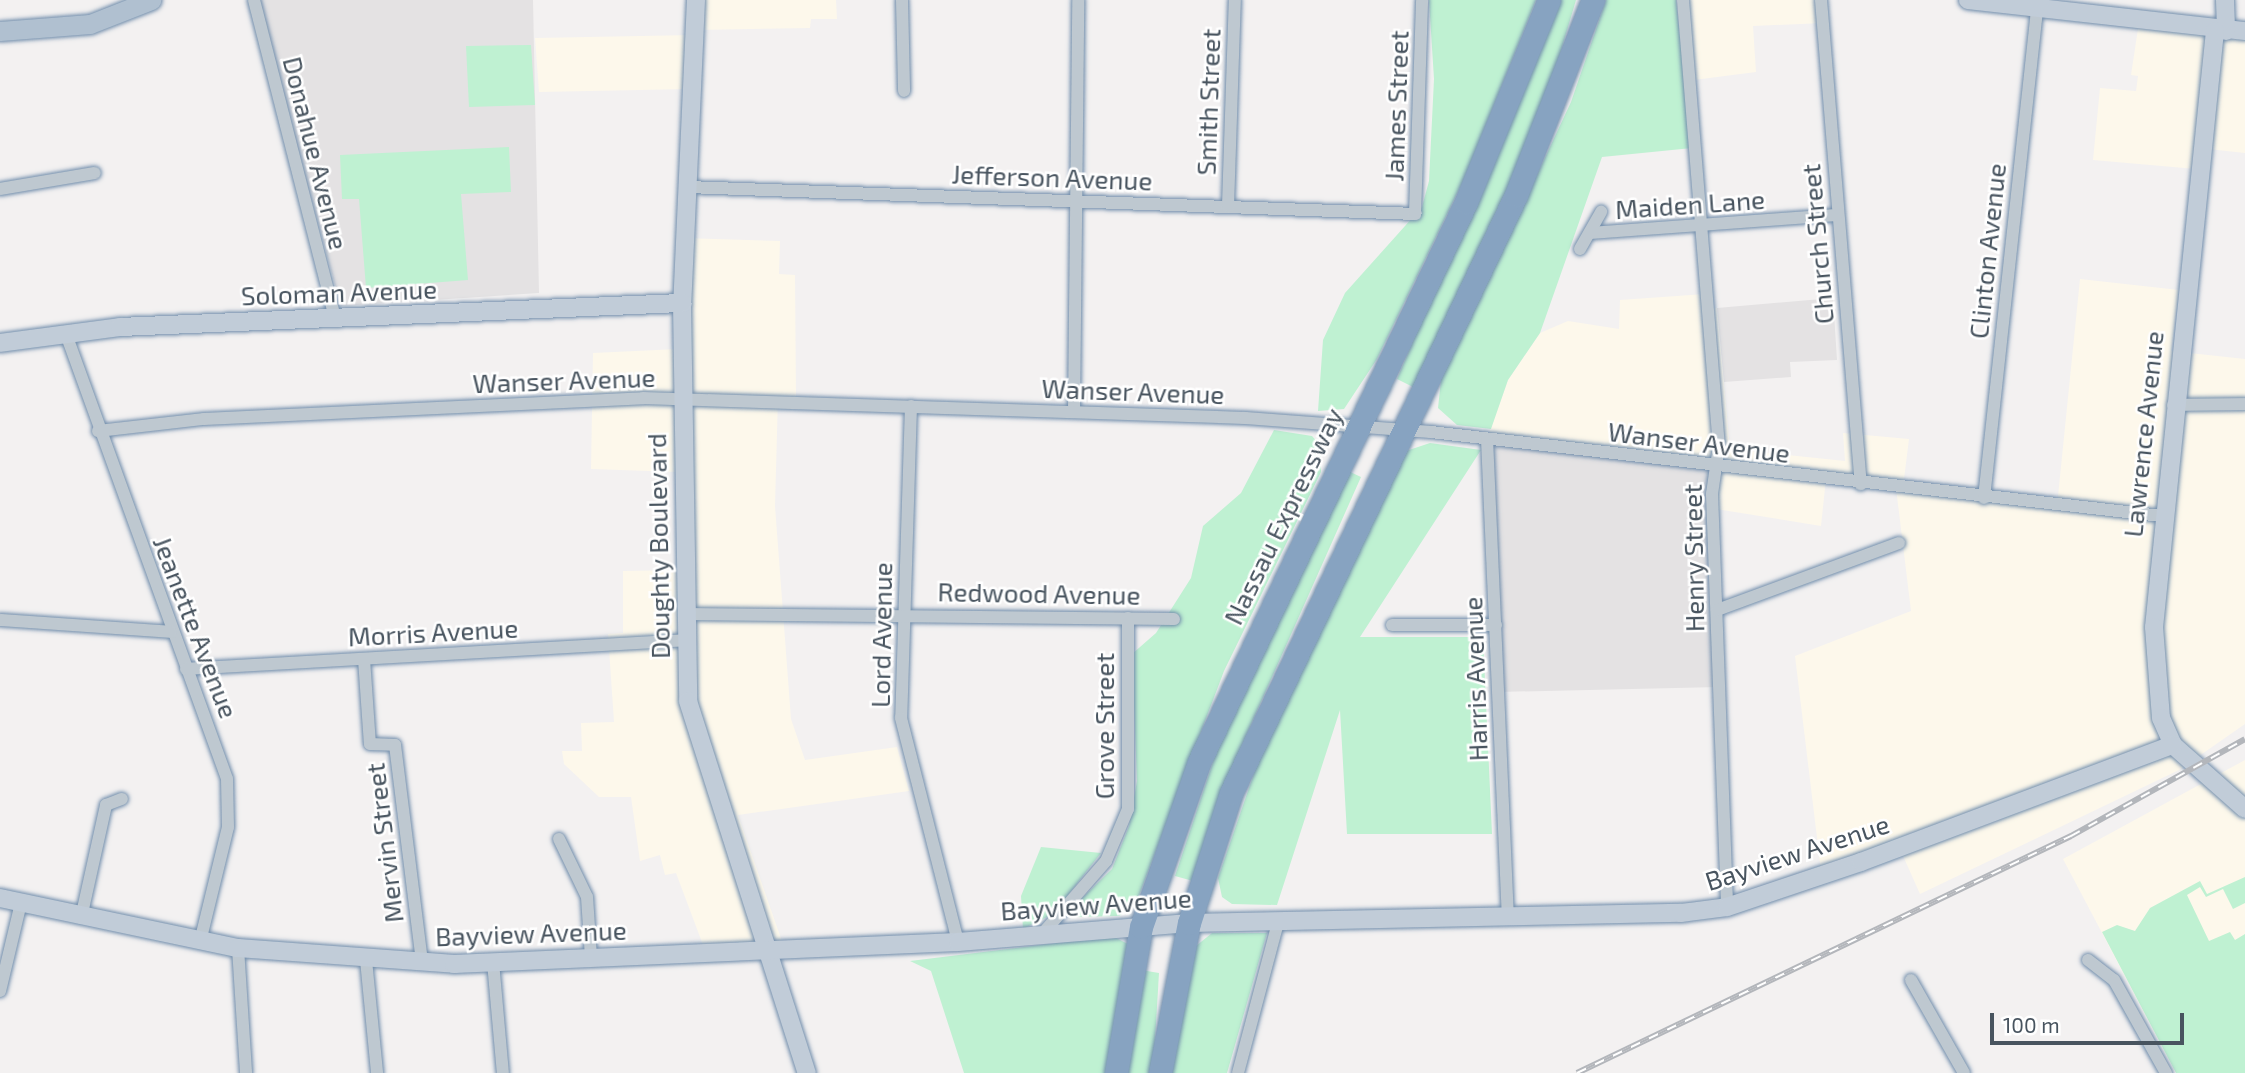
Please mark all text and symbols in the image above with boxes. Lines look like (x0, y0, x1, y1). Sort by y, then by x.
street label: Smith Street (1190, 28, 1226, 176)
street label: James Street (1378, 30, 1414, 182)
street label: Donahue Avenue (277, 53, 355, 253)
street label: Jefferson Avenue (951, 158, 1153, 196)
street label: Clinton Avenue (1962, 161, 2012, 341)
street label: Church Street (1794, 163, 1840, 325)
street label: Maiden Lane (1614, 183, 1766, 225)
street label: Soloman Avenue (240, 273, 438, 311)
street label: Lawrence Avenue (2117, 329, 2169, 539)
street label: Wanser Avenue (471, 361, 657, 399)
street label: Wanser Avenue (1040, 372, 1226, 410)
street label: Nassau Expressway (1217, 403, 1349, 629)
street label: Wanser Avenue (1606, 415, 1792, 469)
street label: Doughty Boulevard (640, 433, 676, 659)
street label: Henry Street (1676, 483, 1710, 633)
street label: Jeanette Avenue (147, 531, 245, 723)
street label: Lord Avenue (864, 562, 898, 708)
street label: Redwood Avenue (937, 576, 1141, 610)
street label: Harris Avenue (1457, 596, 1493, 762)
street label: Morris Avenue (347, 612, 519, 652)
street label: Grove Street (1088, 653, 1120, 799)
street label: Mervin Street (359, 761, 409, 925)
street label: Bayview Avenue (1701, 807, 1893, 897)
street label: Bayview Avenue (999, 882, 1193, 926)
street label: Bayview Avenue (434, 914, 628, 952)
scale bar (1993, 1000, 2187, 1044)
text: 100 m (2003, 1012, 2060, 1037)

